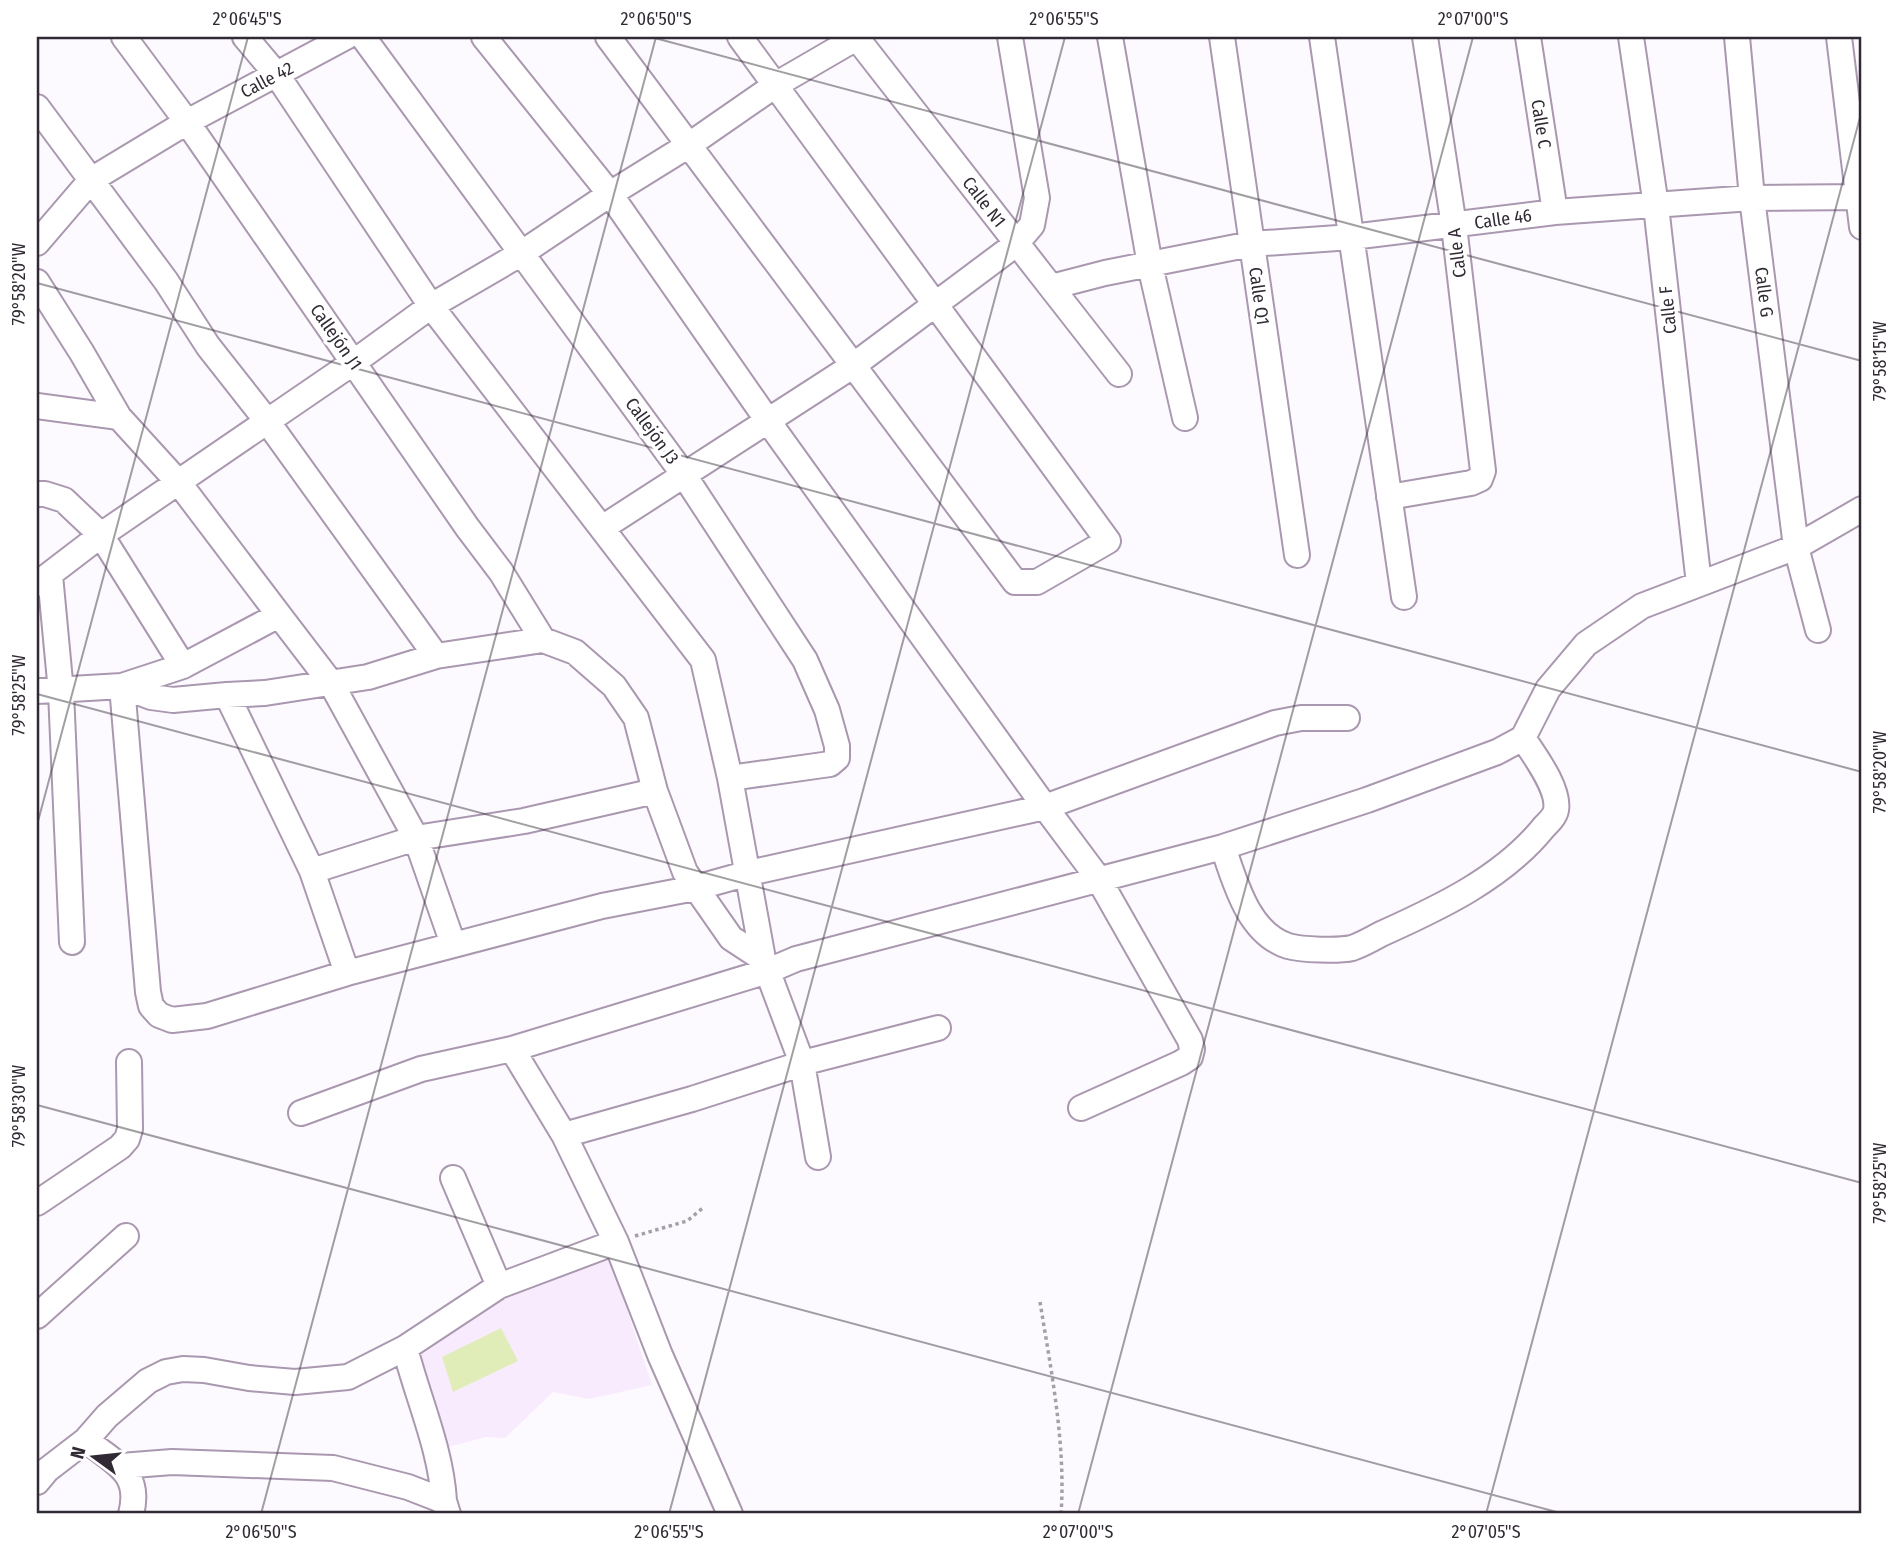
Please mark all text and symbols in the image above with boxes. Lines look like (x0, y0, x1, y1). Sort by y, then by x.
text: 2°06'45"S (212, 8, 282, 30)
text: 2°06'50"S (620, 8, 692, 30)
text: 2°06'55"S (1029, 8, 1099, 30)
text: 2°07'00"S (1438, 8, 1508, 30)
street label: Calle 42 (237, 57, 297, 103)
street label: Calle C (1526, 98, 1556, 150)
street label: Calle N1 (957, 172, 1011, 232)
street label: Calle 46 (1473, 204, 1533, 234)
street label: Calle A (1443, 227, 1471, 279)
text: 79°58'20"W (8, 242, 30, 325)
street label: Calle Q1 (1244, 266, 1274, 326)
street label: Calle G (1750, 266, 1778, 318)
street label: Calle F (1655, 285, 1681, 335)
street label: Callejón J1 (305, 300, 367, 374)
text: 79°58'15"W (1869, 321, 1891, 401)
street label: Callejón J3 (621, 394, 683, 468)
text: 79°58'25"W (8, 654, 30, 735)
text: 79°58'20"W (1869, 730, 1891, 813)
text: 79°58'30"W (8, 1064, 30, 1147)
text: 79°58'25"W (1869, 1142, 1891, 1223)
north arrow (60, 1422, 130, 1492)
text: N (65, 1444, 91, 1461)
text: 2°06'50"S (225, 1521, 297, 1543)
text: 2°06'55"S (634, 1521, 704, 1543)
text: 2°07'00"S (1043, 1521, 1113, 1543)
text: 2°07'05"S (1451, 1521, 1521, 1543)

